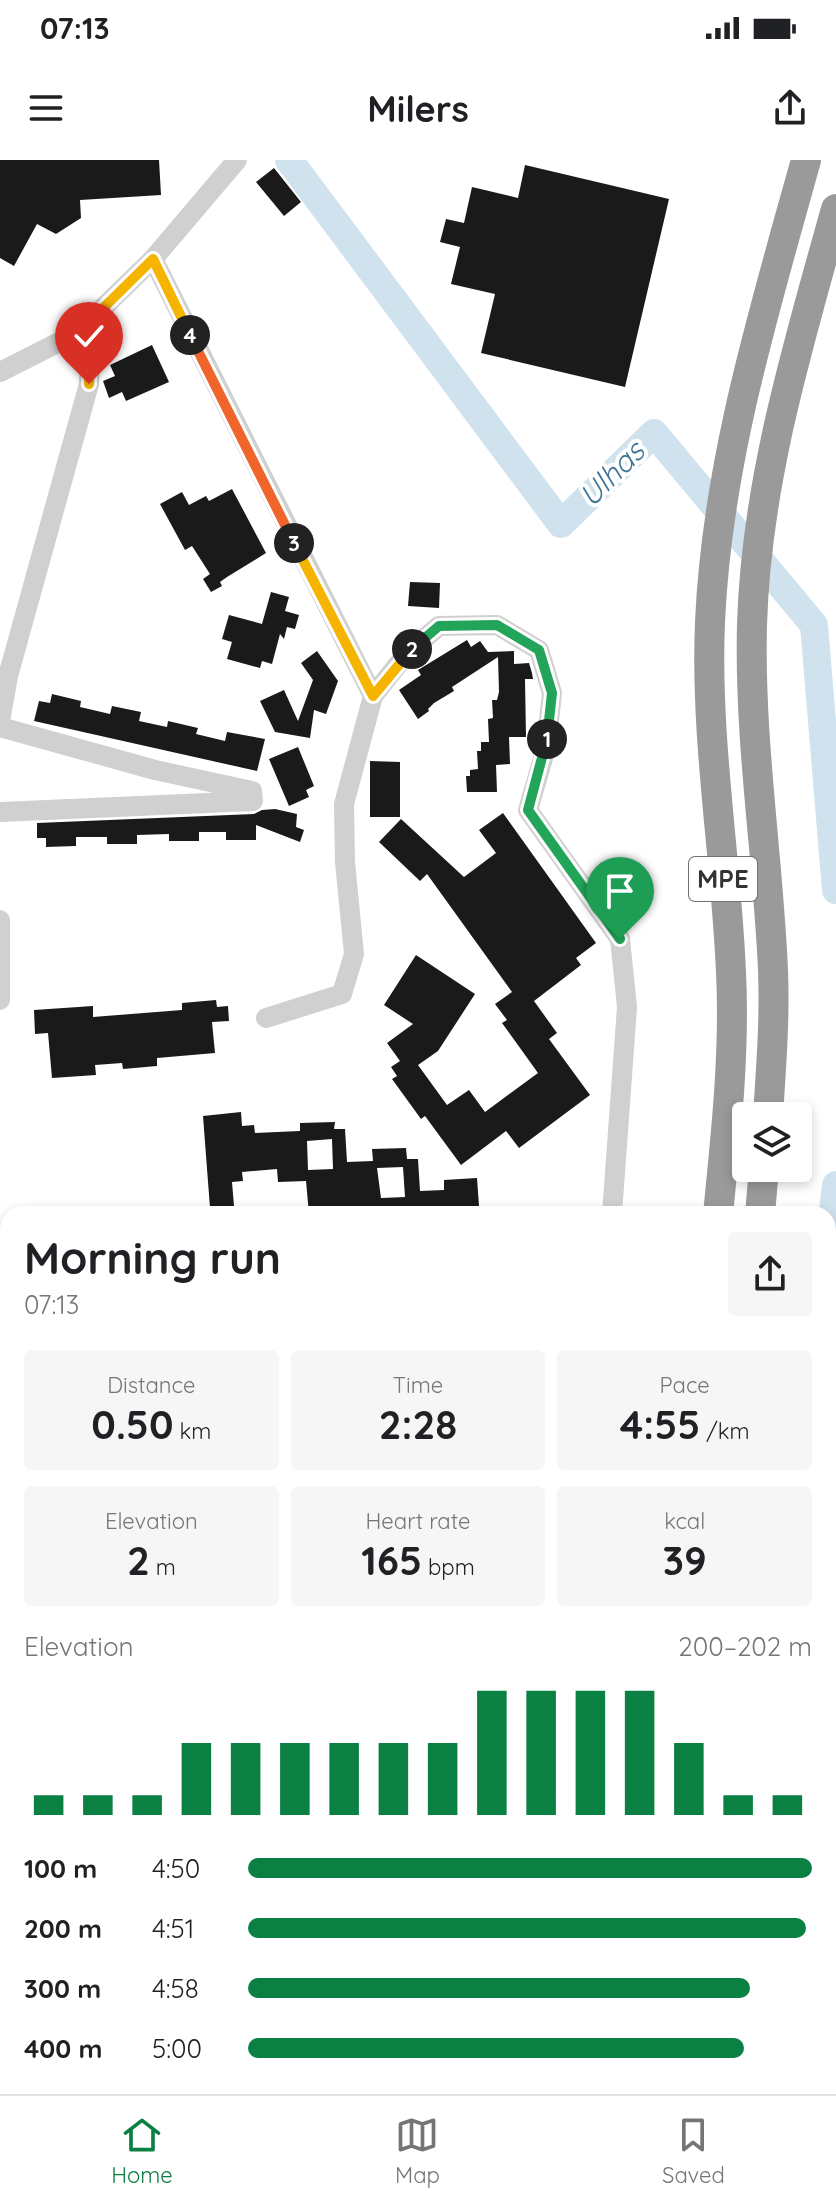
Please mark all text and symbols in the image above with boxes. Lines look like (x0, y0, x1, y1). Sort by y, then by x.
text: 07:13 (40, 9, 110, 47)
icon: menu (24, 86, 68, 130)
text: Milers (367, 86, 469, 131)
icon: share (768, 86, 812, 130)
pin (55, 302, 123, 384)
icon: check (67, 314, 111, 358)
pin: 4 (170, 315, 210, 355)
text: 4 (184, 321, 196, 349)
water label: Ulhas (570, 431, 654, 514)
pin: 3 (274, 523, 314, 563)
text: 3 (288, 529, 300, 557)
pin: 2 (392, 629, 432, 669)
text: 2 (406, 635, 418, 663)
pin: 1 (527, 719, 567, 759)
text: 1 (543, 725, 551, 753)
pin (586, 857, 654, 939)
road number: MPE (689, 857, 757, 901)
icon: arrive (598, 869, 642, 913)
map controls (732, 1102, 812, 1182)
button: layers (732, 1102, 812, 1182)
text: Morning run (24, 1230, 281, 1285)
button: share (728, 1232, 812, 1316)
text: 07:13 (24, 1288, 79, 1321)
text: Distance (107, 1371, 195, 1399)
text: Time (393, 1371, 443, 1399)
text: Pace (660, 1371, 710, 1399)
text: 0.50 (91, 1399, 173, 1449)
text: 2:28 (379, 1399, 457, 1449)
text: 4:55 (620, 1399, 700, 1449)
text: km (173, 1417, 211, 1445)
text: /km (700, 1417, 750, 1445)
text: Elevation (105, 1507, 198, 1535)
text: Heart rate (366, 1507, 470, 1535)
text: kcal (664, 1507, 705, 1535)
text: 2 (127, 1535, 150, 1585)
text: 165 (361, 1535, 422, 1585)
text: 39 (663, 1535, 707, 1585)
text: m (150, 1553, 176, 1581)
text: bpm (422, 1553, 475, 1581)
text: Elevation (24, 1630, 134, 1663)
text: 200–202 m (678, 1630, 812, 1663)
text: 100 m (24, 1852, 97, 1885)
text: 4:50 (152, 1852, 200, 1885)
text: 200 m (24, 1912, 102, 1945)
text: 4:51 (152, 1912, 194, 1945)
text: 300 m (24, 1972, 101, 2005)
text: 4:58 (152, 1972, 199, 2005)
text: 400 m (24, 2032, 102, 2065)
text: 5:00 (152, 2032, 202, 2065)
tab: Home (111, 2113, 173, 2189)
tab: Map (395, 2113, 440, 2189)
tab: Saved (662, 2113, 725, 2189)

